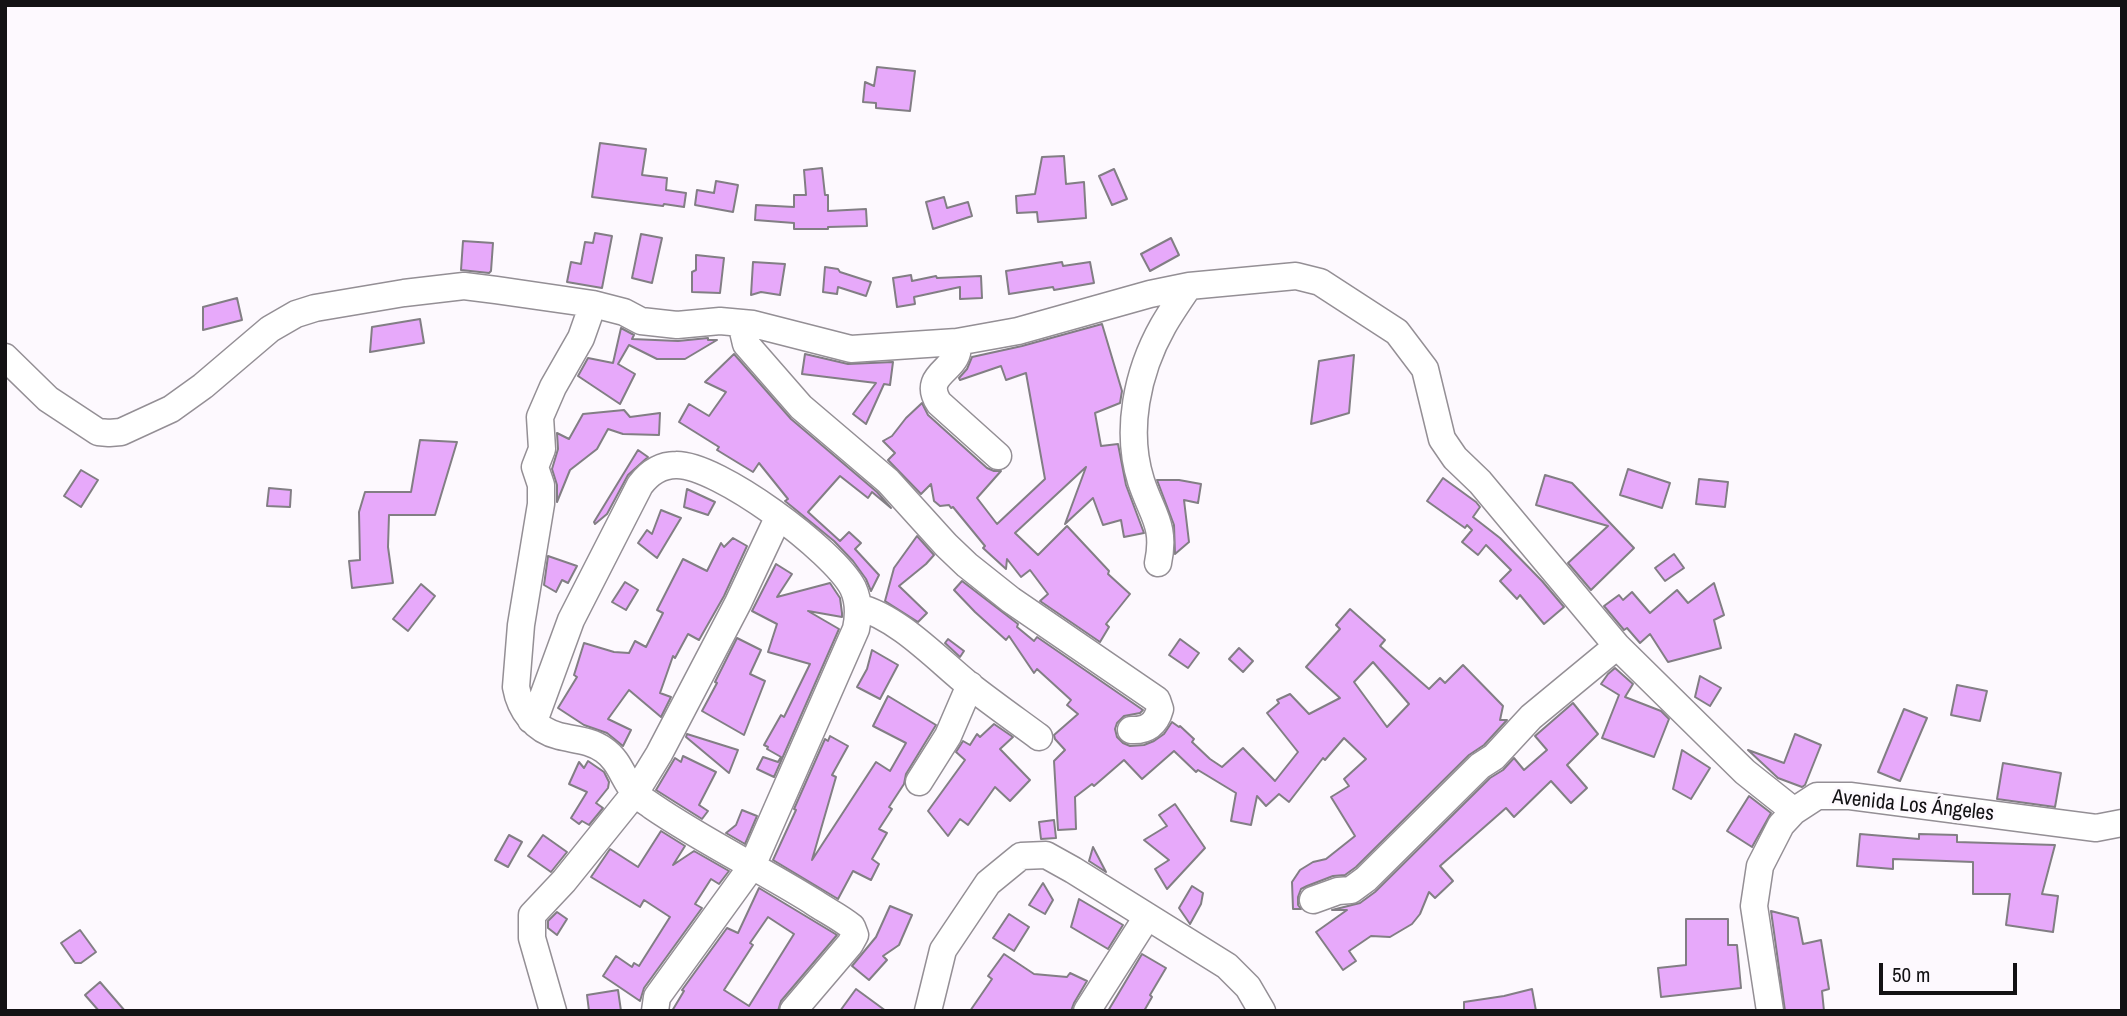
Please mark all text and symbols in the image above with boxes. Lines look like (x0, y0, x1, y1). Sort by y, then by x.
street label: Avenida Los Ángeles (1831, 785, 1995, 827)
scale bar (1882, 950, 2020, 994)
text: 50 m (1892, 960, 1930, 989)

